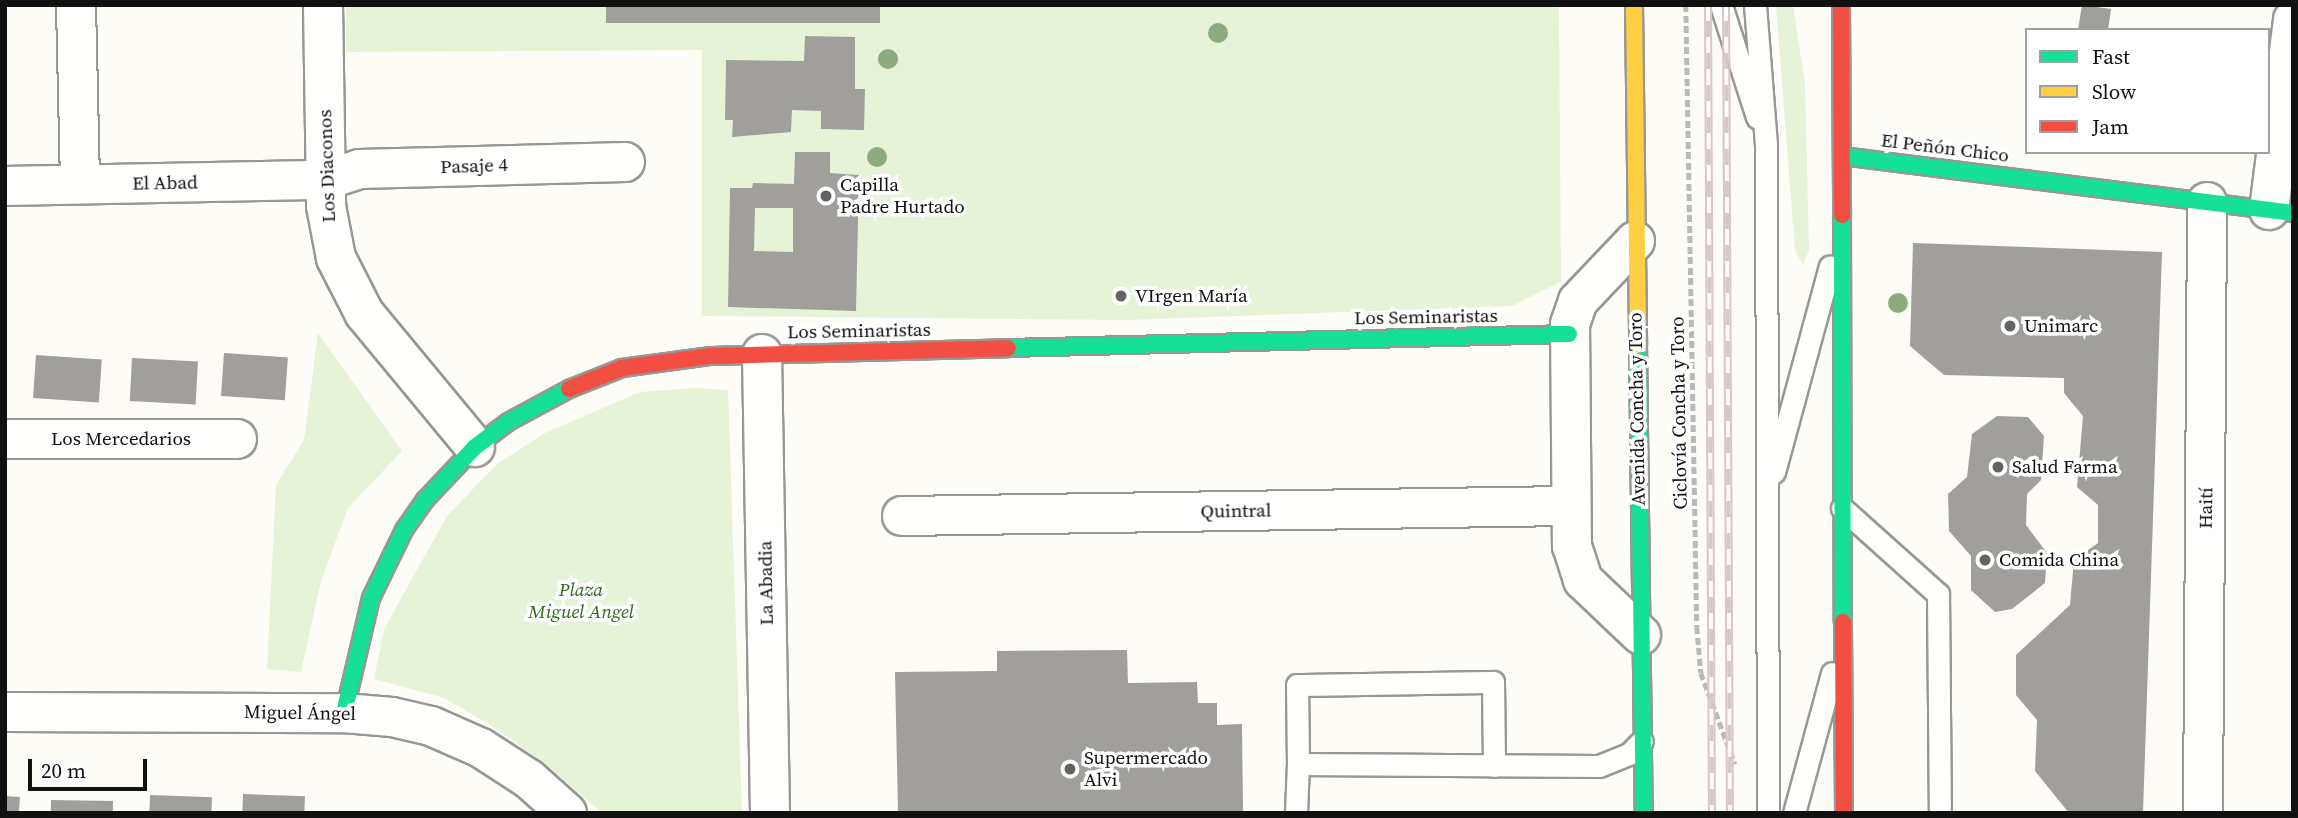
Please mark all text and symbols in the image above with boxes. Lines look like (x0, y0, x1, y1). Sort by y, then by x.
legend (2025, 28, 2270, 154)
text: Fast (2092, 42, 2130, 71)
text: Slow (2092, 77, 2136, 106)
street label: Los Diaconos (314, 109, 340, 223)
text: Jam (2092, 112, 2129, 141)
street label: El Peñón Chico (1880, 129, 2010, 167)
street label: Pasaje 4 (440, 153, 508, 179)
street label: El Abad (132, 171, 198, 195)
place label: Capilla Padre Hurtado (840, 174, 965, 218)
marker: Capilla Padre Hurtado (818, 188, 834, 204)
place label: VIrgen María (1135, 285, 1248, 307)
marker: VIrgen María (1113, 288, 1129, 304)
street label: Los Seminaristas (1354, 304, 1498, 330)
street label: Avenida Concha y Toro (1624, 312, 1650, 506)
place label: Unimarc (2024, 315, 2098, 337)
street label: Ciclovía Concha y Toro (1666, 316, 1692, 510)
street label: Los Seminaristas (787, 318, 931, 344)
marker: Unimarc (2002, 318, 2018, 334)
street label: Los Mercedarios (51, 428, 191, 450)
place label: Salud Farma (2012, 456, 2118, 478)
marker: Salud Farma (1990, 459, 2006, 475)
street label: Haití (2194, 487, 2218, 529)
street label: Quintral (1200, 499, 1272, 523)
street label: La Abadia (754, 540, 778, 626)
place label: Comida China (1999, 549, 2119, 571)
marker: Comida China (1977, 552, 1993, 568)
park label: Plaza Miguel Angel (528, 579, 634, 623)
street label: Miguel Ángel (244, 701, 356, 725)
scale bar (32, 744, 150, 788)
place label: Supermercado Alvi (1084, 747, 1208, 791)
text: 20 m (41, 756, 86, 785)
marker: Supermercado Alvi (1062, 761, 1078, 777)

